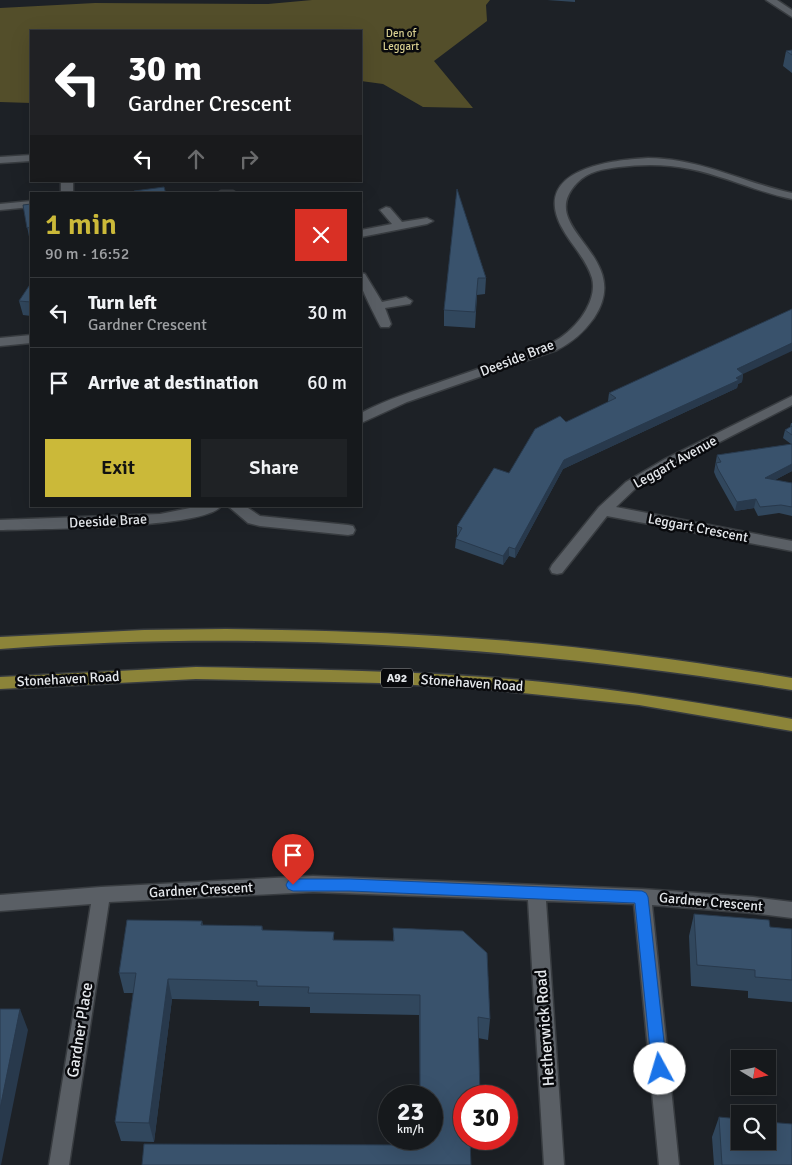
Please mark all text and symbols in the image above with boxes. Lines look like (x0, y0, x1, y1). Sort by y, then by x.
park label: Den of Leggart (383, 27, 419, 53)
text: 30 m (128, 47, 202, 90)
icon: left (45, 50, 110, 115)
text: Gardner Crescent (128, 90, 291, 117)
icon: left (129, 145, 157, 173)
icon: ahead (182, 145, 210, 173)
icon: right (235, 145, 263, 173)
text: 1 min (45, 206, 117, 243)
button: close (295, 209, 347, 261)
text: 90 m · 16:52 (45, 244, 129, 264)
text: Turn left (88, 291, 157, 315)
icon: left (45, 299, 73, 327)
text: 30 m (307, 301, 347, 325)
text: Gardner Crescent (88, 315, 207, 335)
street label: Deeside Brae (478, 336, 556, 380)
icon: arrive (45, 369, 73, 397)
text: Arrive at destination (88, 371, 259, 395)
text: 60 m (307, 371, 347, 395)
street label: Leggart Avenue (630, 432, 720, 492)
button: Exit (45, 439, 191, 497)
button: Share (201, 439, 347, 497)
street label: Deeside Brae (69, 510, 147, 532)
street label: Leggart Crescent (646, 510, 750, 546)
street label: Stonehaven Road (16, 668, 120, 690)
road number: A92 (381, 668, 413, 688)
street label: Stonehaven Road (420, 671, 524, 695)
pin (272, 834, 314, 885)
icon: arrive (279, 841, 307, 869)
street label: Gardner Crescent (149, 879, 253, 901)
street label: Gardner Crescent (658, 889, 764, 915)
street label: Hetherwick Road (531, 969, 559, 1087)
street label: Gardner Place (63, 981, 97, 1079)
position arrow (633, 1042, 685, 1094)
north arrow (731, 1050, 776, 1095)
map controls (731, 1050, 776, 1150)
speed limit sign: 30 (453, 1085, 518, 1150)
text: 23 (397, 1096, 424, 1127)
button: search (731, 1105, 776, 1150)
text: km/h (397, 1122, 424, 1137)

